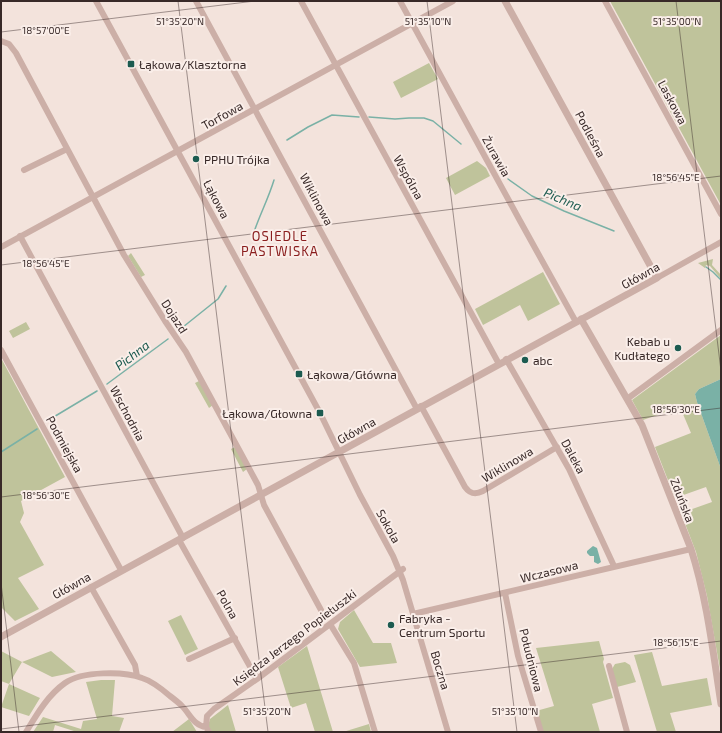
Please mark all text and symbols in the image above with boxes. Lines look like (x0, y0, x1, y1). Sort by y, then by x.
text: 51°35'20"N (156, 15, 204, 27)
text: 51°35'10"N (405, 15, 451, 27)
text: 51°35'00"N (653, 15, 701, 27)
text: 18°57'00"E (22, 24, 70, 36)
place label: Łąkowa/Klasztorna (139, 57, 246, 71)
marker: Łąkowa/Klasztorna (126, 59, 136, 69)
street label: Laskowa (656, 78, 690, 126)
street label: Torfowa (199, 98, 245, 132)
street label: Podleśna (573, 108, 609, 160)
street label: Żurawia (480, 133, 514, 179)
place label: PPHU Trójka (204, 152, 270, 167)
street label: Wspólna (391, 152, 427, 202)
marker: PPHU Trójka (191, 154, 201, 164)
street label: Wiklinowa (297, 170, 337, 228)
text: 18°56'45"E (652, 171, 700, 183)
street label: Łąkowa (201, 177, 233, 221)
water label: Pichna (542, 184, 584, 214)
district label: OSIEDLE PASTWISKA (241, 228, 319, 259)
text: 18°56'45"E (22, 257, 70, 269)
street label: Główna (618, 259, 662, 291)
street label: Dojazd (158, 297, 191, 336)
place label: Kebab u Kudłatego (614, 334, 670, 362)
water label: Pichna (111, 337, 153, 373)
marker: Kebab u Kudłatego (673, 343, 683, 353)
place label: abc (533, 353, 552, 367)
marker: abc (520, 355, 530, 365)
place label: Łąkowa/Główna (307, 367, 397, 381)
marker: Łąkowa/Główna (294, 369, 304, 379)
street label: Wschodnia (108, 383, 148, 443)
text: 18°56'30"E (652, 403, 700, 415)
place label: Łąkowa/Głowna (222, 406, 312, 420)
marker: Łąkowa/Głowna (315, 408, 325, 418)
street label: Podmiejska (43, 413, 86, 475)
street label: Główna (334, 414, 378, 446)
street label: Daleka (559, 436, 589, 476)
street label: Wiklinowa (479, 443, 535, 485)
street label: Zduńska (668, 476, 698, 524)
text: 18°56'30"E (22, 489, 70, 501)
street label: Sokola (374, 507, 404, 545)
street label: Wczasowa (519, 557, 579, 585)
street label: Główna (49, 569, 93, 601)
street label: Księdza Jerzego Popiełuszki (230, 586, 359, 688)
street label: Polna (214, 587, 242, 621)
place label: Fabryka - Centrum Sportu (399, 611, 485, 639)
marker: Fabryka - Centrum Sportu (386, 620, 396, 630)
street label: Południowa (517, 627, 547, 693)
text: 18°56'15"E (653, 636, 699, 648)
street label: Boczna (428, 649, 454, 691)
text: 51°35'20"N (243, 705, 291, 717)
text: 51°35'10"N (492, 705, 538, 717)

